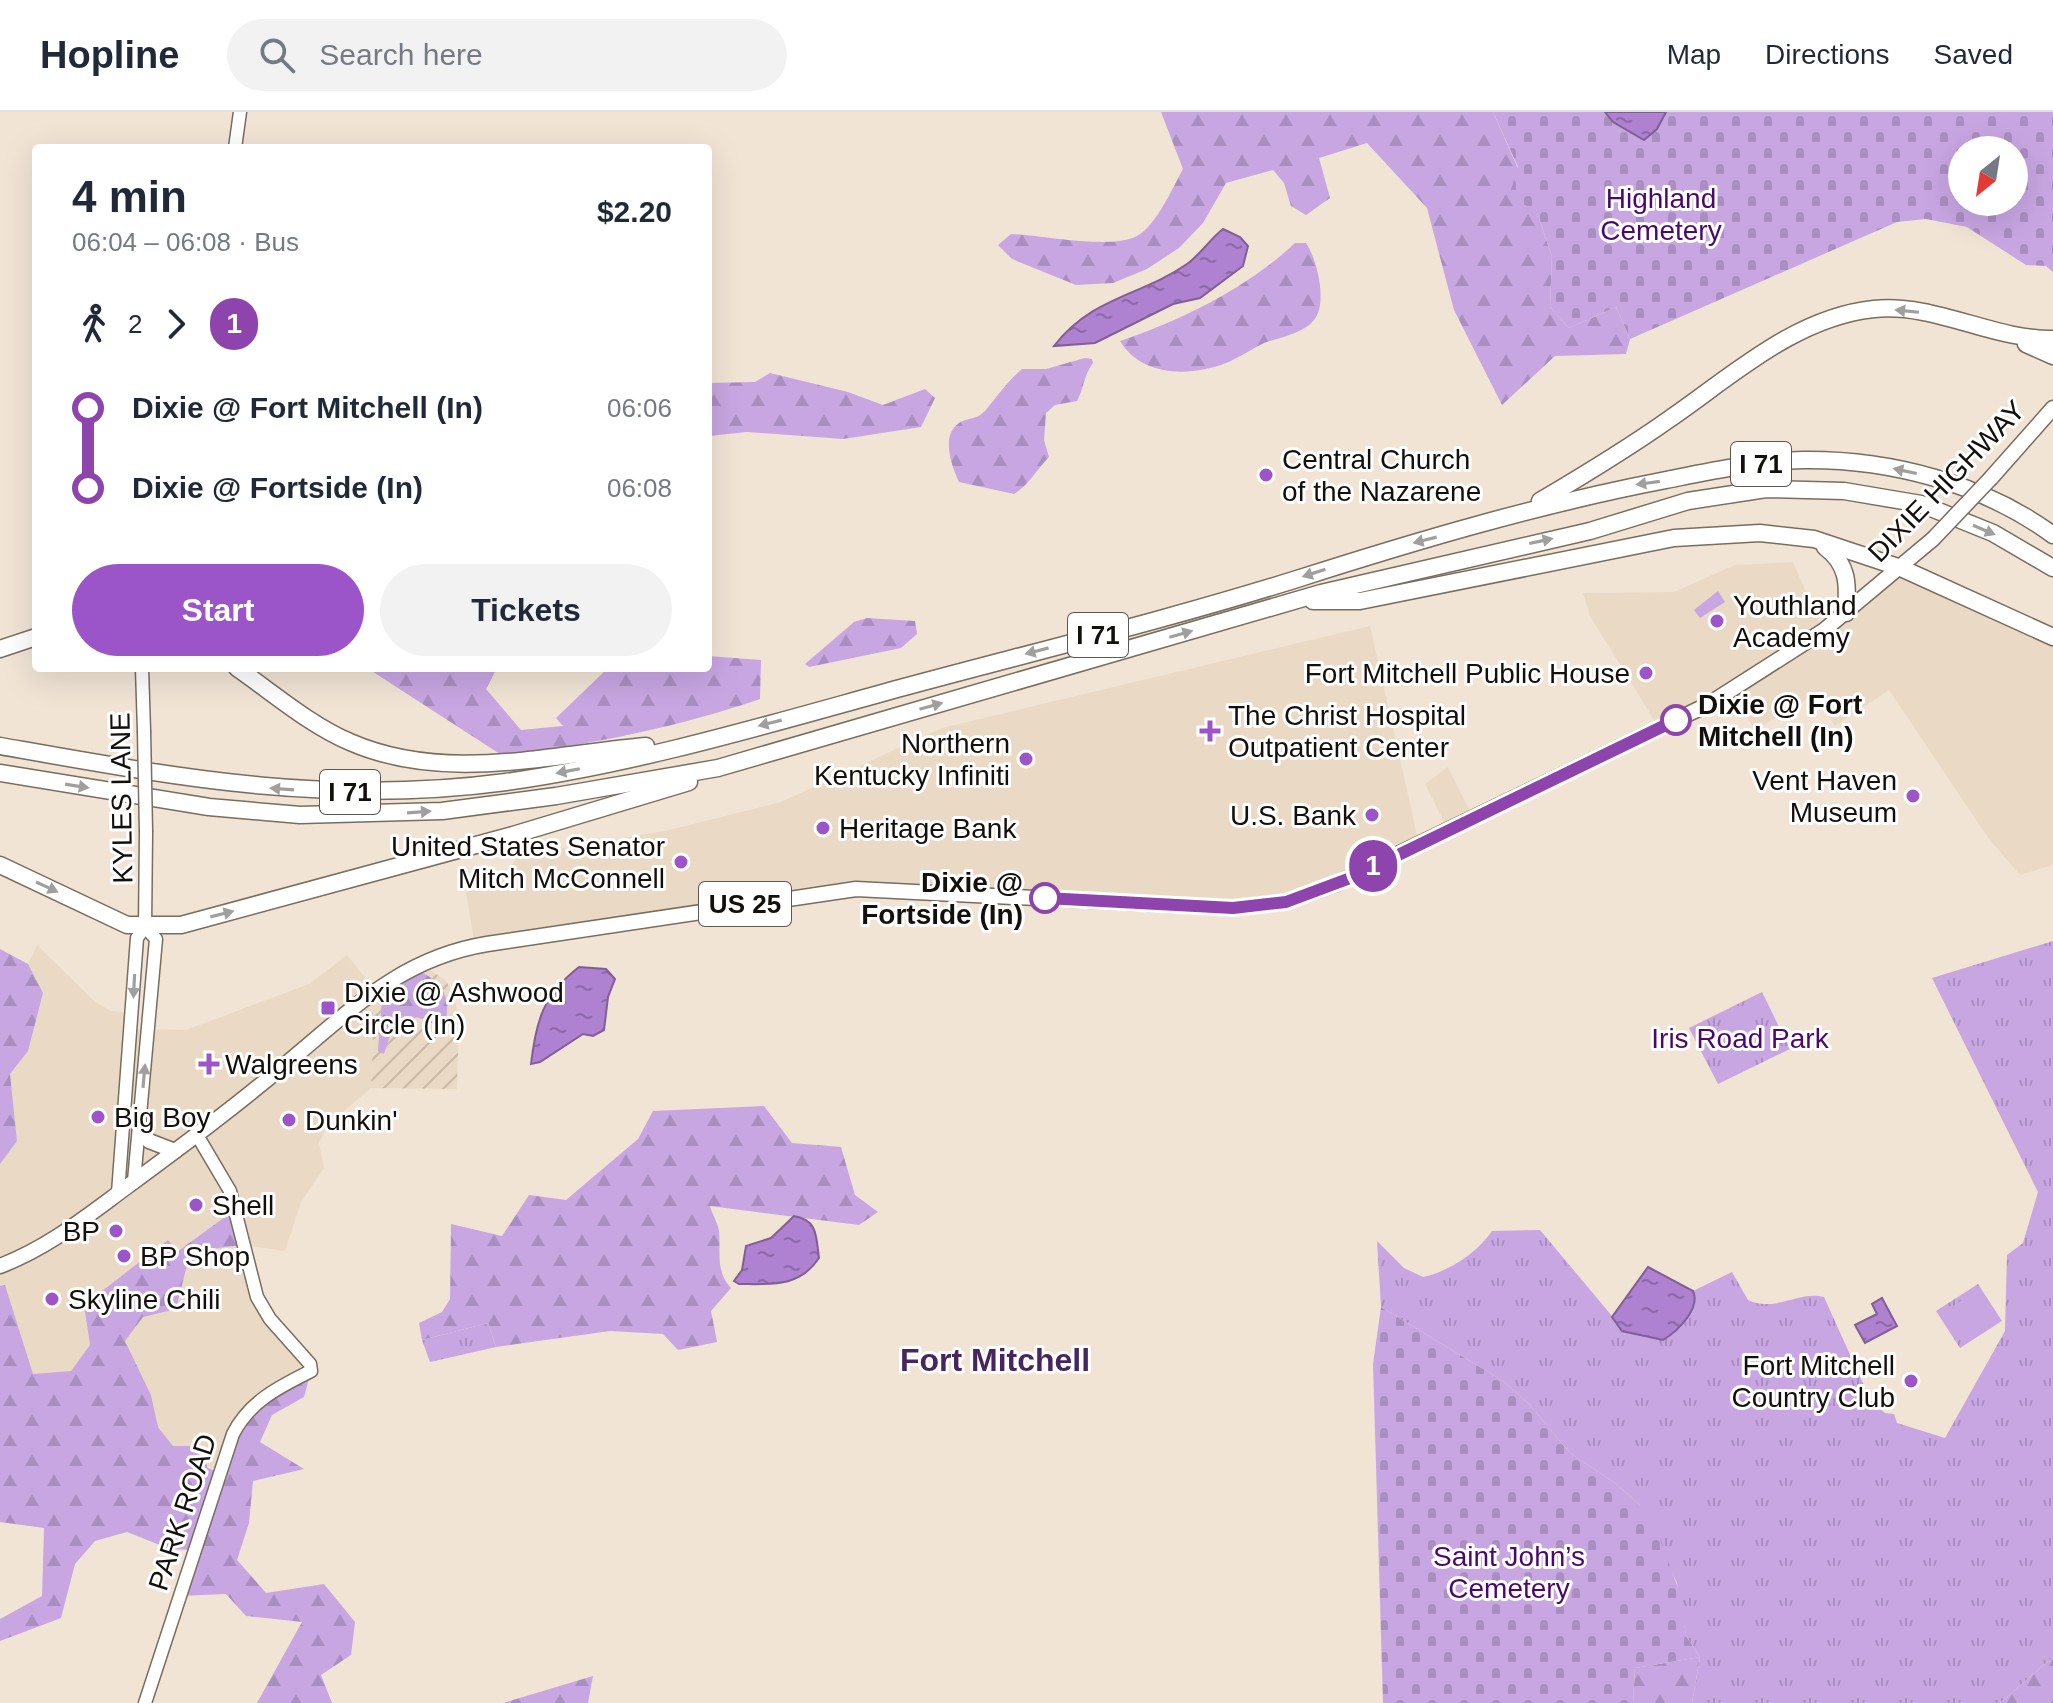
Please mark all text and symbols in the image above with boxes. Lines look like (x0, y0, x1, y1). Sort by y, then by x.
search box (227, 19, 787, 91)
icon: search (255, 33, 299, 77)
text: Hopline (40, 34, 179, 76)
text: Search here (319, 38, 483, 71)
text: Map (1667, 39, 1721, 70)
text: Directions (1765, 39, 1890, 70)
text: Saved (1934, 39, 2013, 70)
north arrow (1948, 136, 2028, 216)
map controls (1948, 136, 2028, 216)
text: 4 min (72, 172, 187, 221)
park label: Highland Cemetery (1600, 183, 1722, 246)
text: $2.20 (597, 195, 672, 228)
text: 06:04 – 06:08 · Bus (72, 227, 299, 257)
icon: walk (72, 302, 116, 346)
icon: forward (154, 302, 198, 346)
one-way arrow (1894, 305, 1919, 318)
text: 1 (226, 308, 242, 339)
text: 2 (128, 309, 142, 339)
text: Dixie @ Fort Mitchell (In) (132, 391, 483, 424)
text: 06:06 (607, 393, 672, 423)
street label: DIXIE HIGHWAY (1862, 394, 2031, 568)
road number: I 71 (1731, 442, 1791, 486)
place label: Central Church of the Nazarene (1282, 444, 1481, 507)
one-way arrow (1893, 464, 1918, 477)
marker: Central Church of the Nazarene (1257, 466, 1275, 484)
text: Dixie @ Fortside (In) (132, 471, 423, 504)
text: 06:08 (607, 473, 672, 503)
one-way arrow (1635, 477, 1660, 490)
one-way arrow (1972, 523, 1996, 536)
one-way arrow (1413, 534, 1438, 546)
one-way arrow (1529, 534, 1554, 546)
button: Start (72, 564, 364, 656)
button: Tickets (380, 564, 672, 656)
one-way arrow (1302, 568, 1326, 580)
place label: Youthland Academy (1733, 590, 1857, 653)
marker: Youthland Academy (1708, 612, 1726, 630)
road number: I 71 (1068, 613, 1128, 657)
one-way arrow (1169, 627, 1193, 640)
one-way arrow (1025, 646, 1050, 658)
place label: Fort Mitchell Public House (1305, 658, 1630, 689)
marker: Fort Mitchell Public House (1637, 664, 1655, 682)
place label: Dixie @ Fort Mitchell (In) (1698, 689, 1862, 752)
one-way arrow (919, 699, 943, 712)
place label: The Christ Hospital Outpatient Center (1228, 700, 1466, 763)
marker: Dixie @ Fort Mitchell (In) (1661, 705, 1691, 735)
street label: KYLES LANE (105, 712, 138, 884)
one-way arrow (758, 718, 783, 730)
marker: The Christ Hospital Outpatient Center (1199, 720, 1221, 742)
place label: Northern Kentucky Infiniti (814, 728, 1010, 791)
marker: Northern Kentucky Infiniti (1017, 750, 1035, 768)
place label: Vent Haven Museum (1752, 765, 1897, 828)
one-way arrow (556, 766, 581, 778)
road number: I 71 (320, 770, 380, 814)
one-way arrow (65, 780, 90, 792)
one-way arrow (269, 782, 294, 795)
marker: Vent Haven Museum (1904, 787, 1922, 805)
place label: U.S. Bank (1230, 800, 1357, 831)
one-way arrow (407, 805, 432, 818)
marker: U.S. Bank (1363, 806, 1381, 824)
place label: Heritage Bank (839, 813, 1017, 844)
marker: Heritage Bank (814, 819, 832, 837)
place label: United States Senator Mitch McConnell (391, 831, 665, 894)
line badge: 1 (1347, 840, 1399, 892)
text: 1 (1365, 850, 1381, 881)
marker: United States Senator Mitch McConnell (672, 853, 690, 871)
place label: Dixie @ Fortside (In) (861, 867, 1023, 930)
one-way arrow (35, 880, 59, 894)
road number: US 25 (699, 882, 791, 926)
marker: Dixie @ Fortside (In) (1030, 883, 1060, 913)
one-way arrow (210, 908, 235, 920)
one-way arrow (128, 974, 141, 1000)
place label: Dixie @ Ashwood Circle (In) (344, 977, 564, 1040)
marker: Dixie @ Ashwood Circle (In) (319, 999, 337, 1017)
park label: Iris Road Park (1651, 1023, 1830, 1054)
place label: Walgreens (225, 1049, 358, 1080)
marker: Walgreens (200, 1055, 218, 1073)
one-way arrow (138, 1063, 151, 1088)
place label: Big Boy (114, 1102, 211, 1133)
place label: Dunkin' (305, 1105, 398, 1136)
marker: Big Boy (89, 1108, 107, 1126)
marker: Dunkin' (280, 1111, 298, 1129)
place label: Shell (212, 1190, 274, 1221)
marker: Shell (187, 1196, 205, 1214)
place label: BP (63, 1216, 100, 1247)
marker: BP (107, 1222, 125, 1240)
place label: BP Shop (140, 1241, 250, 1272)
marker: BP Shop (115, 1247, 133, 1265)
place label: Skyline Chili (68, 1284, 221, 1315)
marker: Skyline Chili (43, 1290, 61, 1308)
district label: Fort Mitchell (900, 1342, 1090, 1378)
place label: Fort Mitchell Country Club (1732, 1350, 1895, 1413)
marker: Fort Mitchell Country Club (1902, 1372, 1920, 1390)
street label: PARK ROAD (143, 1430, 222, 1594)
park label: Saint John’s Cemetery (1433, 1541, 1585, 1604)

